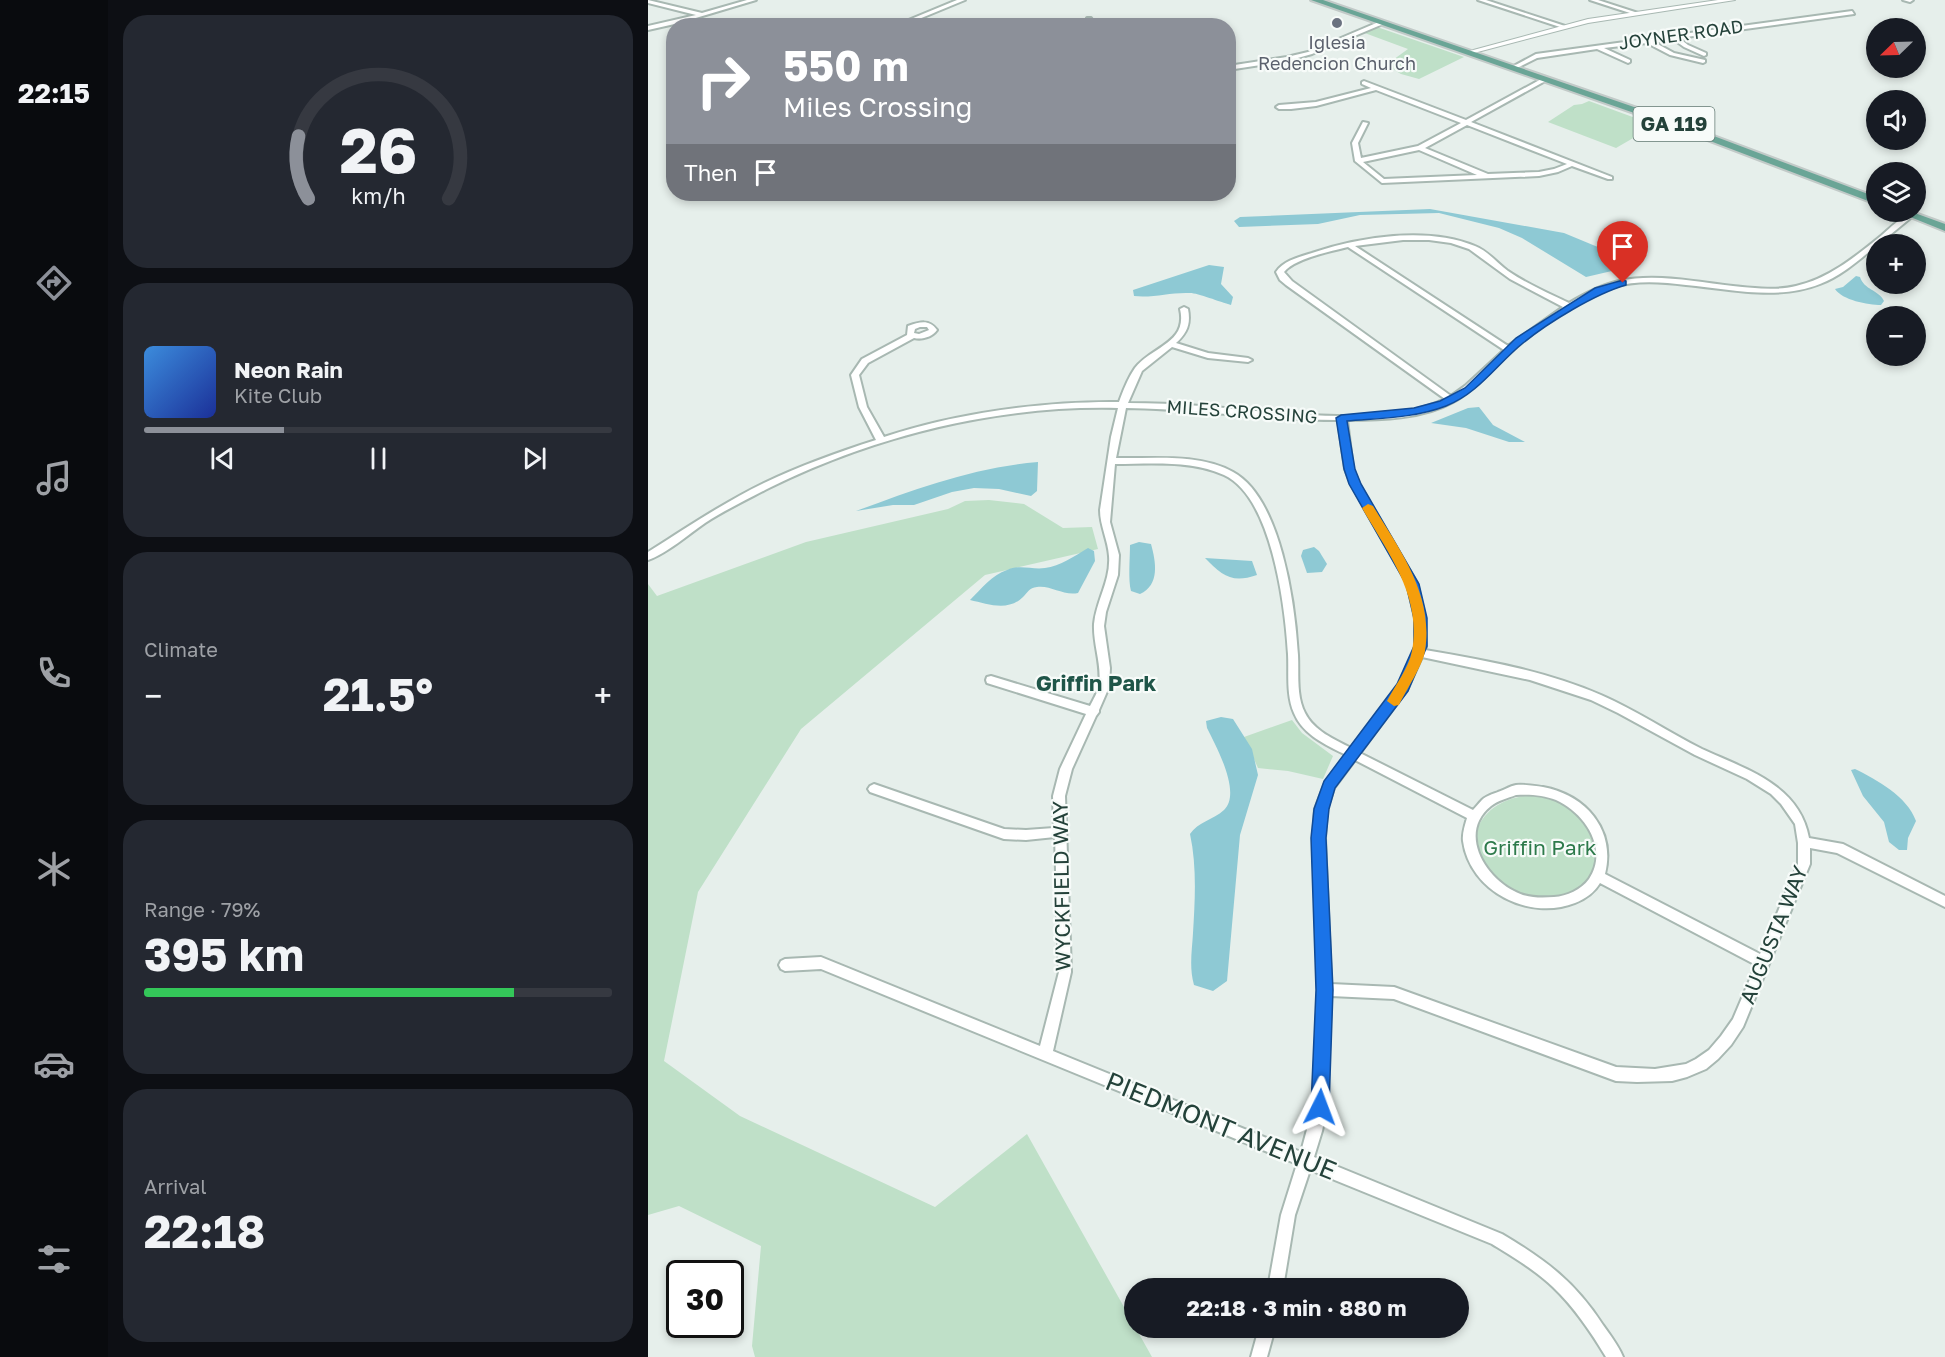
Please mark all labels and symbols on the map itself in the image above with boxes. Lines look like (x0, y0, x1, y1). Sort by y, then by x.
street label: JOYNER ROAD (1617, 14, 1745, 54)
marker: Iglesia Redencion Church (1330, 16, 1344, 30)
north arrow (1866, 18, 1926, 78)
place label: Iglesia Redencion Church (1258, 31, 1416, 74)
road number: GA 119 (1634, 107, 1714, 141)
pin (1597, 221, 1648, 283)
street label: MILES CROSSING (1166, 395, 1318, 427)
district label: Griffin Park (1036, 669, 1157, 696)
street label: WYCKFIELD WAY (1047, 800, 1075, 971)
park label: Griffin Park (1483, 834, 1597, 860)
street label: AUGUSTA WAY (1733, 861, 1813, 1008)
street label: PIEDMONT AVENUE (1101, 1065, 1341, 1186)
position arrow (1288, 1075, 1352, 1139)
speed limit sign: 30 (666, 1260, 744, 1338)

